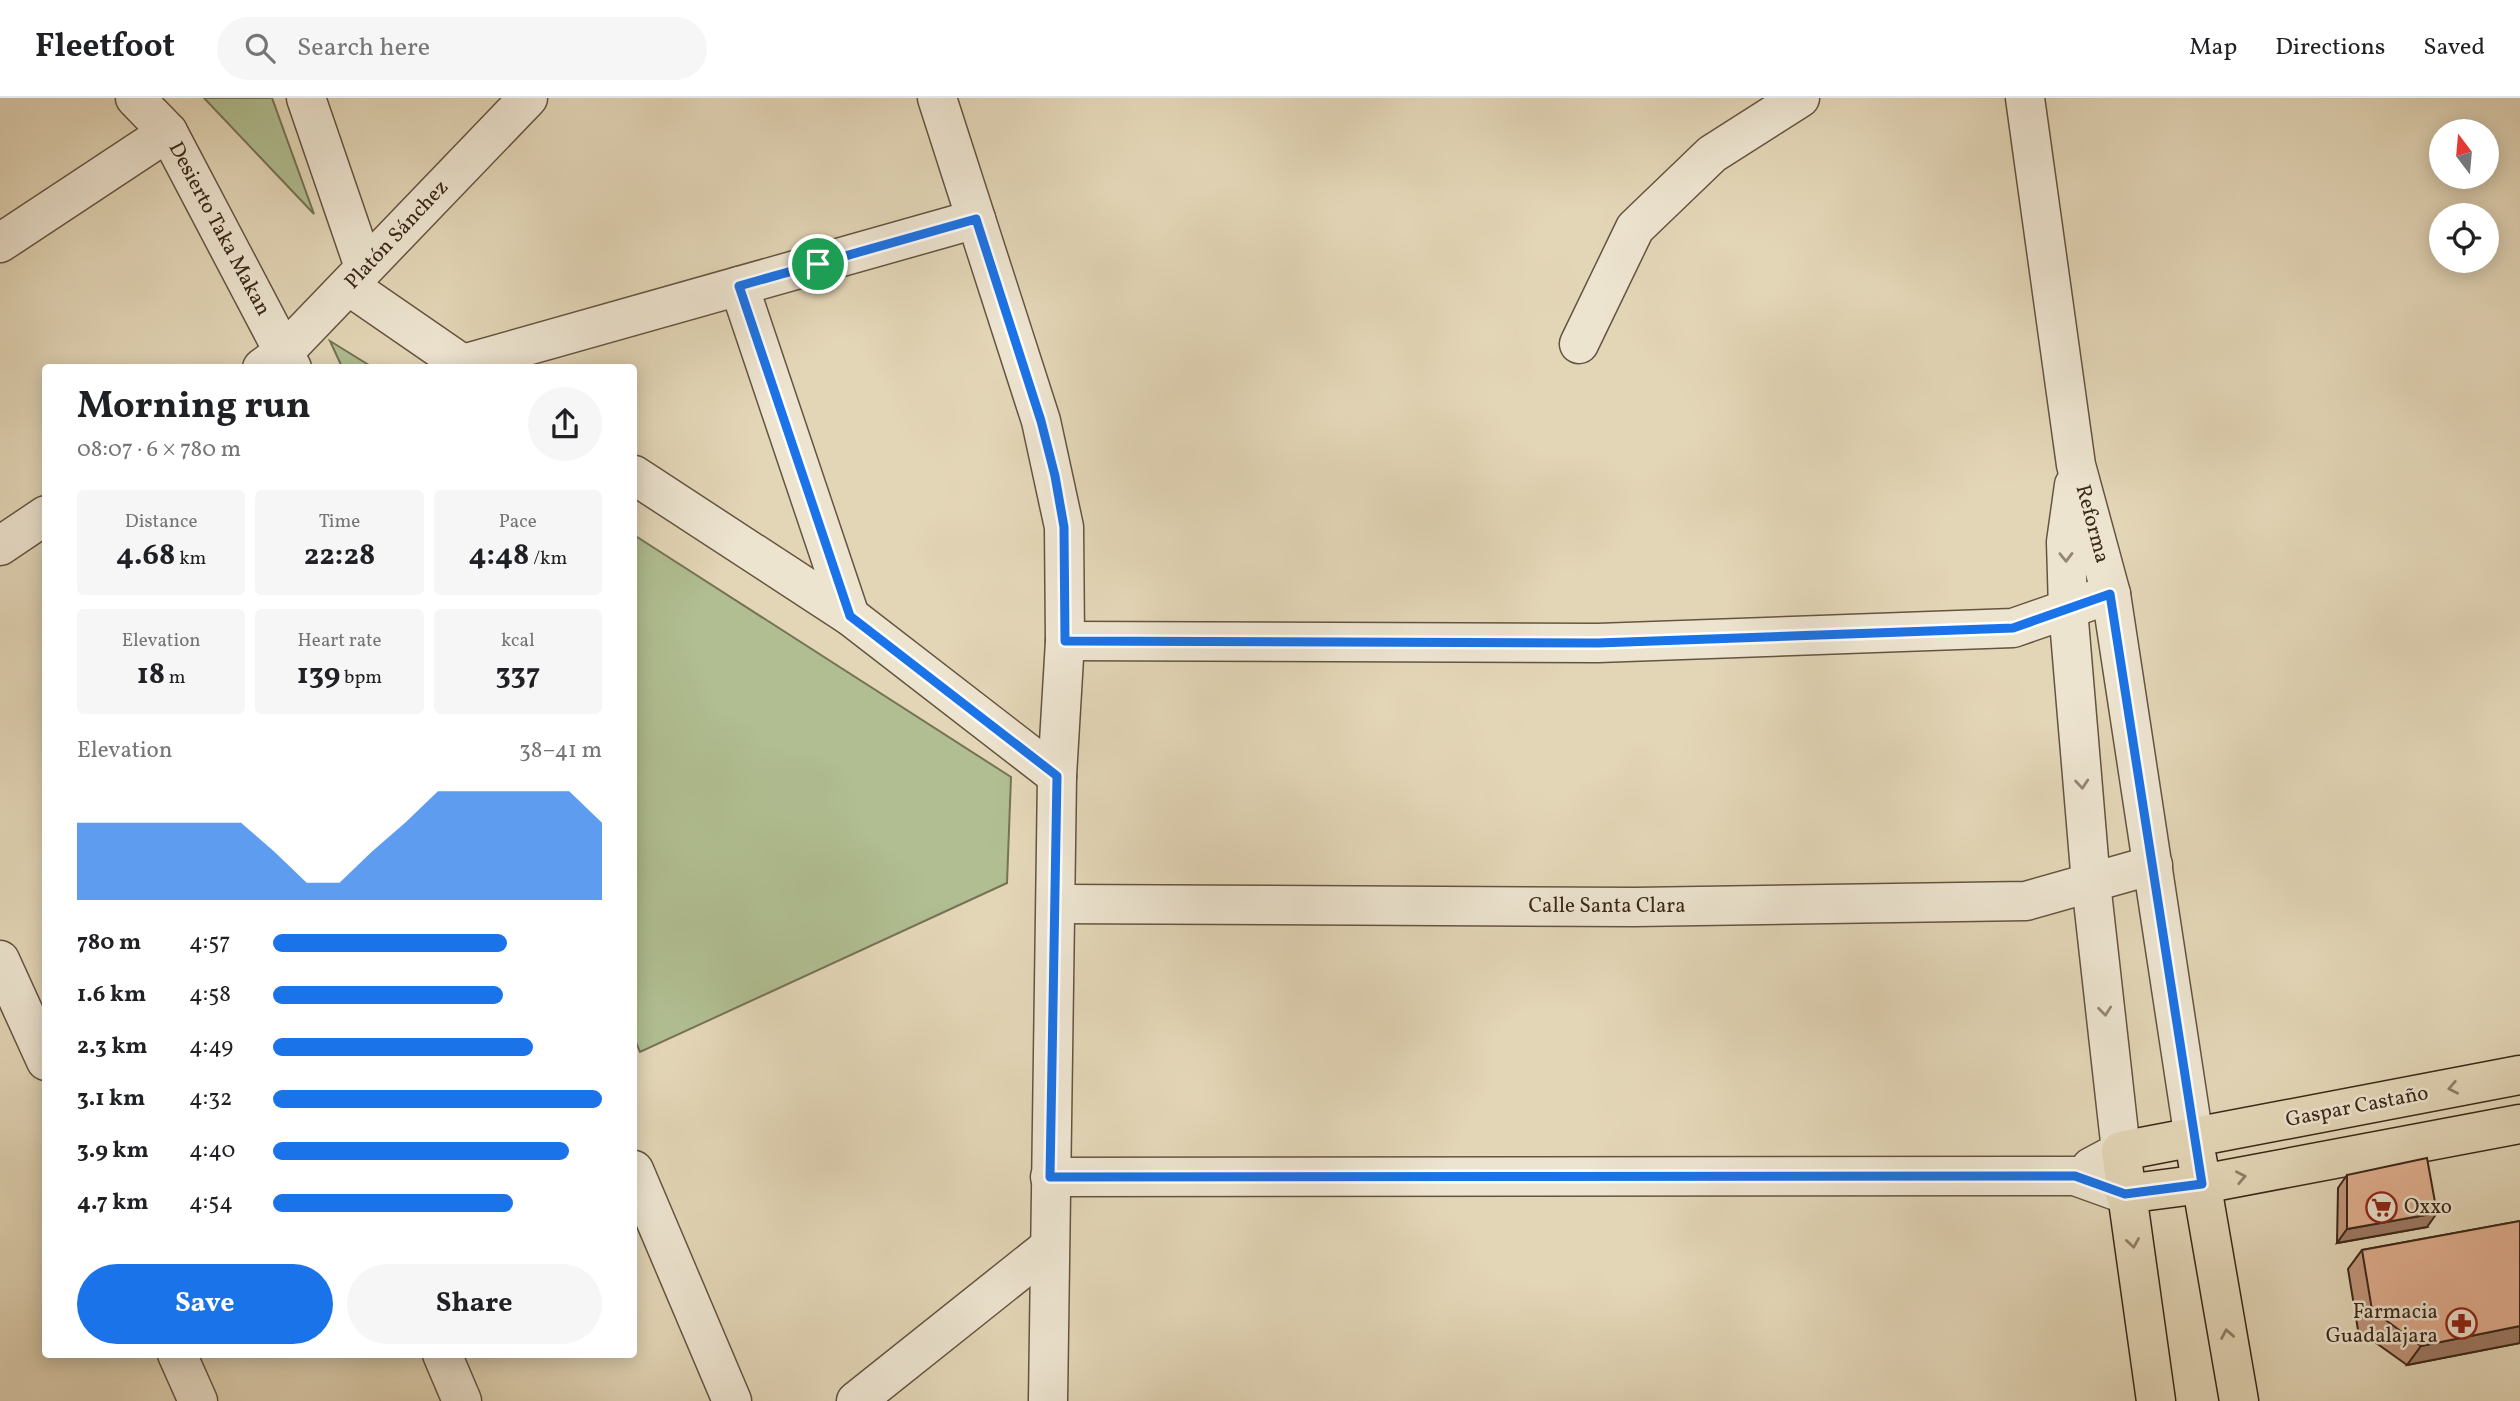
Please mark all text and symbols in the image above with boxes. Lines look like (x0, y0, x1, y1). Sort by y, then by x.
search box (217, 17, 707, 80)
text: Fleetfoot (35, 25, 175, 71)
icon: search (241, 29, 279, 67)
text: Search here (297, 30, 430, 66)
text: Map (2189, 31, 2237, 65)
text: Directions (2275, 31, 2385, 65)
text: Saved (2423, 31, 2485, 65)
north arrow (2429, 119, 2499, 189)
map controls (2429, 119, 2499, 273)
street label: Desierto Taka Makan (161, 137, 277, 321)
street label: Platón Sánchez (339, 174, 455, 296)
button: locate (2429, 203, 2499, 273)
pin (788, 234, 848, 294)
icon: arrive (799, 245, 837, 283)
text: Morning run (77, 381, 311, 434)
button: share (528, 387, 602, 461)
text: 08:07 · 6 × 780 m (77, 434, 241, 466)
street label: Reforma (2068, 482, 2116, 566)
text: Distance (125, 509, 198, 535)
text: Time (319, 509, 360, 535)
text: Pace (499, 509, 537, 535)
text: 4.68 (116, 535, 175, 577)
text: 22:28 (304, 535, 375, 577)
text: 4:48 (468, 535, 529, 577)
text: km (175, 546, 206, 572)
text: /km (529, 546, 567, 572)
one-way arrow (2059, 552, 2074, 563)
text: Elevation (122, 628, 201, 654)
text: Heart rate (298, 628, 381, 654)
text: kcal (501, 628, 535, 654)
text: 18 (137, 654, 165, 696)
text: 139 (297, 654, 340, 696)
text: 337 (495, 654, 540, 696)
text: m (165, 665, 186, 691)
text: bpm (340, 665, 382, 691)
text: Elevation (77, 735, 173, 767)
text: 38–41 m (519, 735, 602, 767)
one-way arrow (2074, 779, 2089, 790)
street label: Calle Santa Clara (1528, 892, 1686, 921)
text: 780 m (77, 927, 141, 959)
text: 4:57 (189, 927, 230, 959)
text: 1.6 km (77, 979, 146, 1011)
text: 4:58 (189, 979, 231, 1011)
one-way arrow (2097, 1006, 2112, 1017)
text: 2.3 km (77, 1031, 148, 1063)
text: 4:49 (189, 1031, 233, 1063)
street label: Gaspar Castaño (2283, 1079, 2431, 1135)
one-way arrow (2447, 1080, 2459, 1095)
text: 3.1 km (77, 1083, 145, 1115)
text: 4:32 (189, 1083, 232, 1115)
text: 3.9 km (77, 1135, 149, 1167)
text: 4:40 (189, 1135, 235, 1167)
one-way arrow (2235, 1170, 2247, 1185)
text: 4.7 km (77, 1187, 149, 1219)
text: 4:54 (189, 1187, 233, 1219)
supermarket icon: Oxxo (2364, 1190, 2398, 1224)
place label: Oxxo (2404, 1193, 2452, 1222)
one-way arrow (2125, 1237, 2140, 1249)
button: Save (77, 1264, 333, 1344)
button: Share (347, 1264, 602, 1344)
place label: Farmacia Guadalajara (2326, 1298, 2438, 1351)
pharmacy icon: Farmacia Guadalajara (2444, 1307, 2478, 1341)
one-way arrow (2221, 1328, 2236, 1340)

